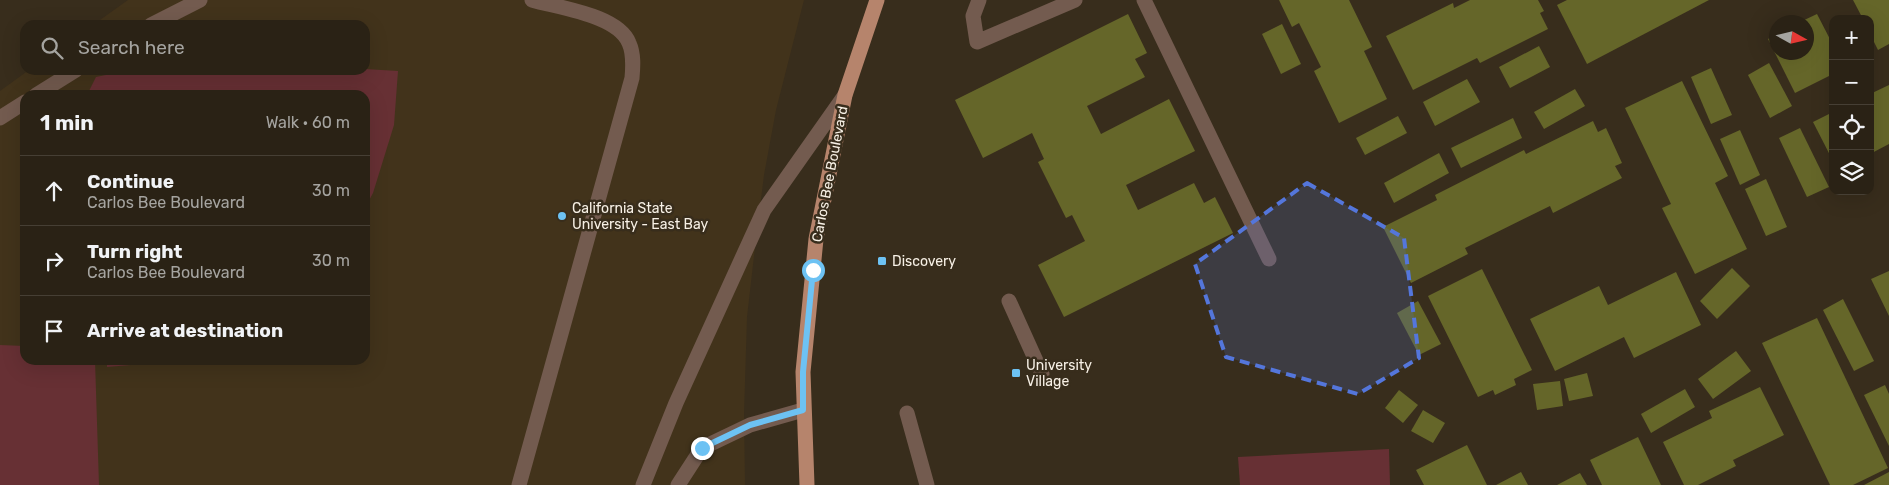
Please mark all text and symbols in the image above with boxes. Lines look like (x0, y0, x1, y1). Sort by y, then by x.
north arrow (1769, 15, 1814, 60)
map controls (1829, 15, 1874, 195)
button: + (1829, 15, 1874, 60)
search box (20, 20, 370, 75)
icon: search (38, 34, 66, 62)
text: Search here (78, 36, 185, 59)
button: − (1829, 60, 1874, 105)
street label: Carlos Bee Boulevard (808, 104, 852, 244)
button: locate (1829, 105, 1874, 150)
text: 1 min (40, 110, 94, 135)
text: Walk · 60 m (266, 113, 350, 132)
button: layers (1829, 150, 1874, 195)
text: Continue (87, 170, 174, 193)
icon: ahead (40, 177, 68, 205)
text: 30 m (312, 181, 350, 200)
text: Carlos Bee Boulevard (87, 193, 245, 212)
place label: California State University - East Bay (572, 200, 709, 233)
marker: California State University - East Bay (556, 210, 568, 222)
text: Turn right (87, 240, 182, 263)
icon: right (40, 247, 68, 275)
text: 30 m (312, 251, 350, 270)
place label: Discovery (892, 253, 956, 270)
marker: Discovery (876, 255, 888, 267)
route start (802, 259, 825, 282)
text: Carlos Bee Boulevard (87, 263, 245, 282)
icon: arrive (40, 317, 68, 345)
text: Arrive at destination (87, 319, 283, 342)
place label: University Village (1026, 357, 1092, 390)
marker: University Village (1010, 367, 1022, 379)
route end (691, 437, 714, 460)

